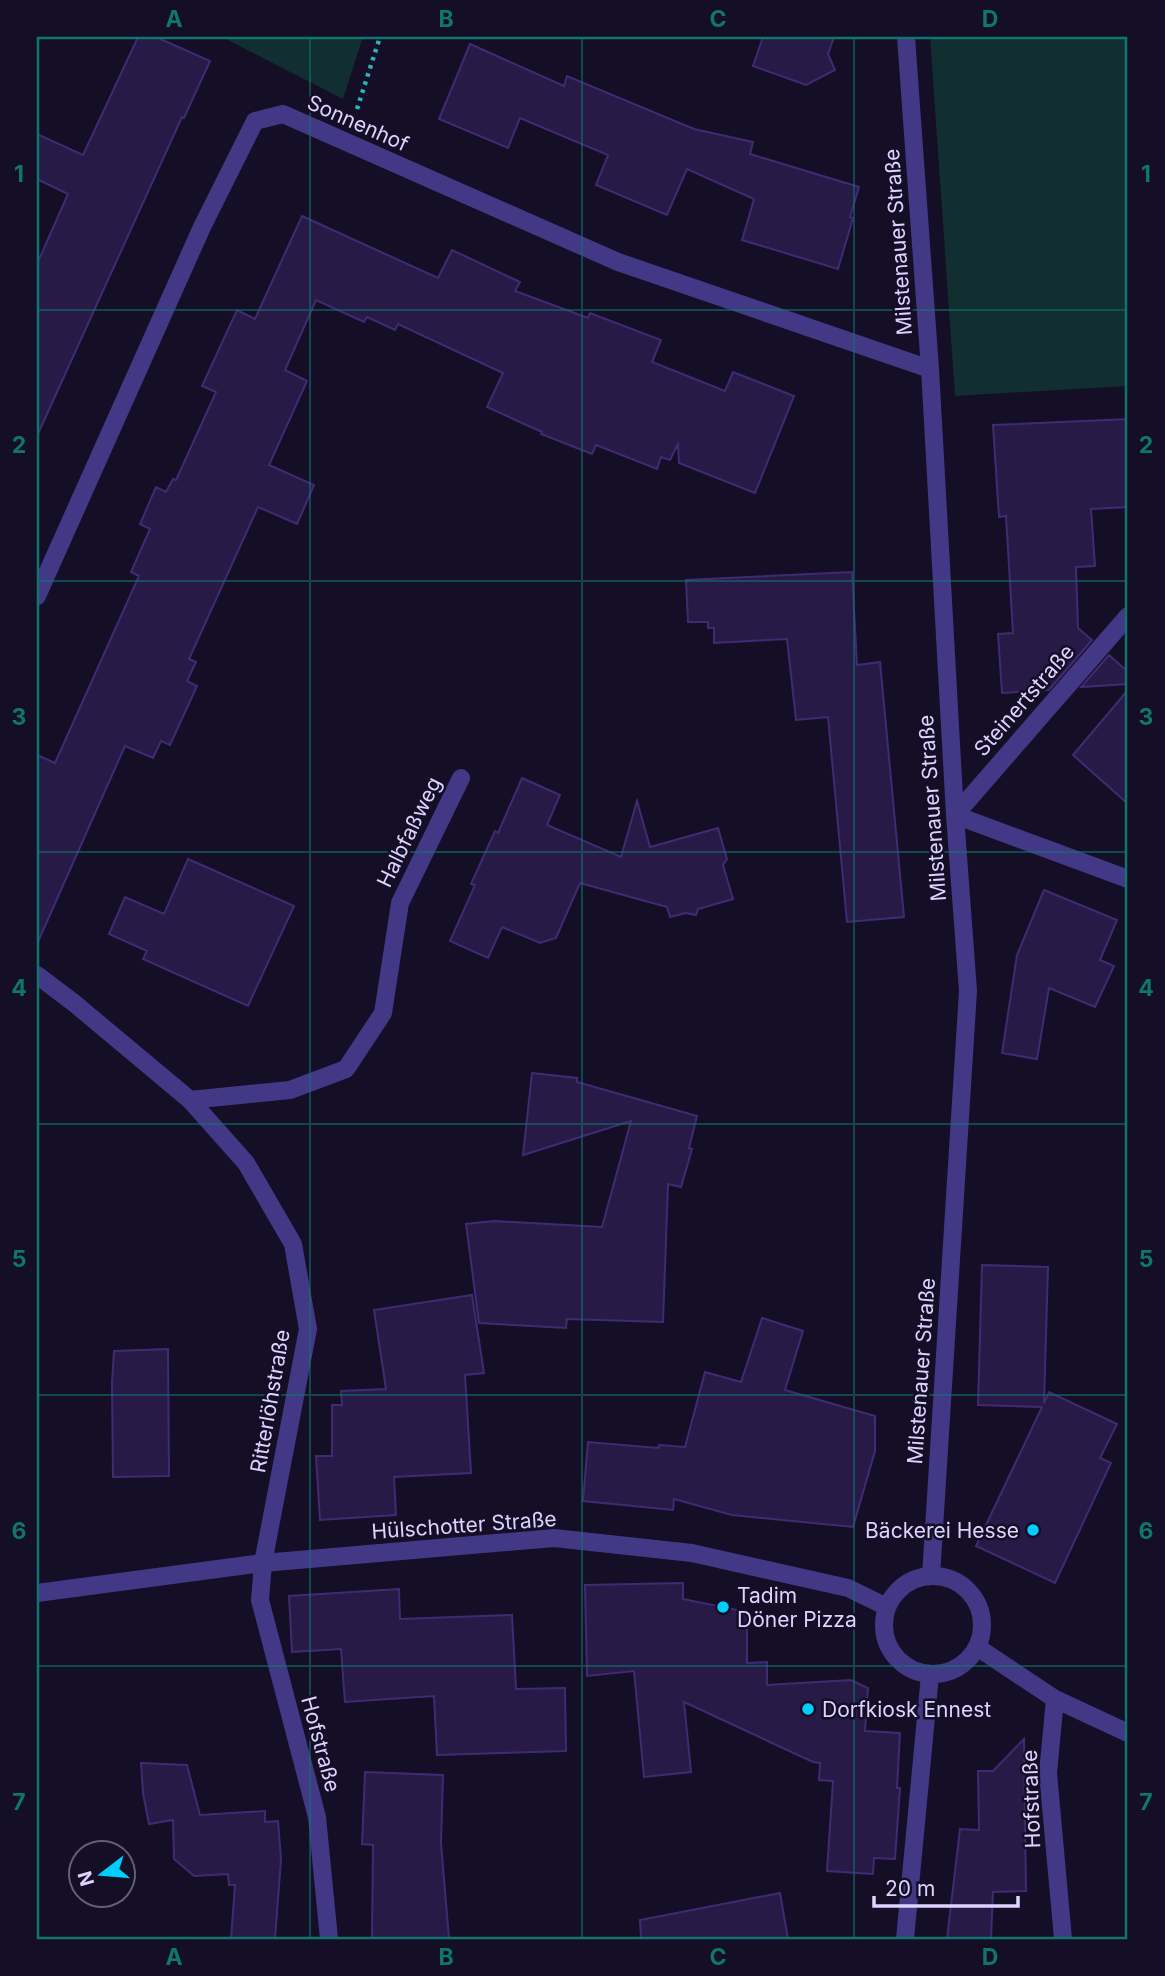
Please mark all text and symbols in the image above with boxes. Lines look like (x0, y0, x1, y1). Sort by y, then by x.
text: A (165, 5, 183, 33)
text: B (438, 5, 454, 33)
text: C (709, 5, 727, 33)
text: D (982, 5, 998, 33)
street label: Sonnenhof (303, 90, 413, 157)
street label: Milstenauer Straße (879, 148, 917, 336)
text: 1 (14, 160, 24, 188)
text: 1 (1141, 160, 1151, 188)
text: 2 (12, 431, 26, 459)
text: 2 (1139, 431, 1153, 459)
street label: Steinertstraße (969, 639, 1079, 761)
text: 3 (12, 703, 26, 731)
text: 3 (1139, 703, 1153, 731)
street label: Milstenauer Straße (913, 714, 951, 902)
street label: Halbfaßweg (372, 773, 446, 891)
text: 4 (11, 974, 27, 1002)
text: 4 (1138, 974, 1154, 1002)
text: 5 (12, 1245, 26, 1273)
text: 5 (1139, 1245, 1153, 1273)
street label: Milstenauer Straße (902, 1277, 940, 1465)
street label: Ritterlöhstraße (245, 1327, 295, 1475)
street label: Hülschotter Straße (371, 1506, 557, 1544)
text: 6 (12, 1517, 26, 1545)
text: 6 (1139, 1517, 1153, 1545)
place label: Bäckerei Hesse (865, 1518, 1019, 1543)
marker: Bäckerei Hesse (1025, 1522, 1041, 1538)
place label: Tadim Döner Pizza (737, 1583, 857, 1632)
marker: Tadim Döner Pizza (715, 1599, 731, 1615)
street label: Hofstraße (296, 1693, 346, 1795)
place label: Dorfkiosk Ennest (822, 1697, 991, 1722)
marker: Dorfkiosk Ennest (800, 1701, 816, 1717)
street label: Hofstraße (1017, 1749, 1045, 1849)
text: 7 (12, 1788, 26, 1816)
text: 7 (1139, 1788, 1153, 1816)
north arrow (66, 1840, 136, 1910)
scale bar (874, 1864, 1018, 1908)
text: N (73, 1868, 99, 1889)
text: 20 m (885, 1876, 935, 1901)
text: A (165, 1943, 183, 1971)
text: B (438, 1943, 454, 1971)
text: C (709, 1943, 727, 1971)
text: D (982, 1943, 998, 1971)

